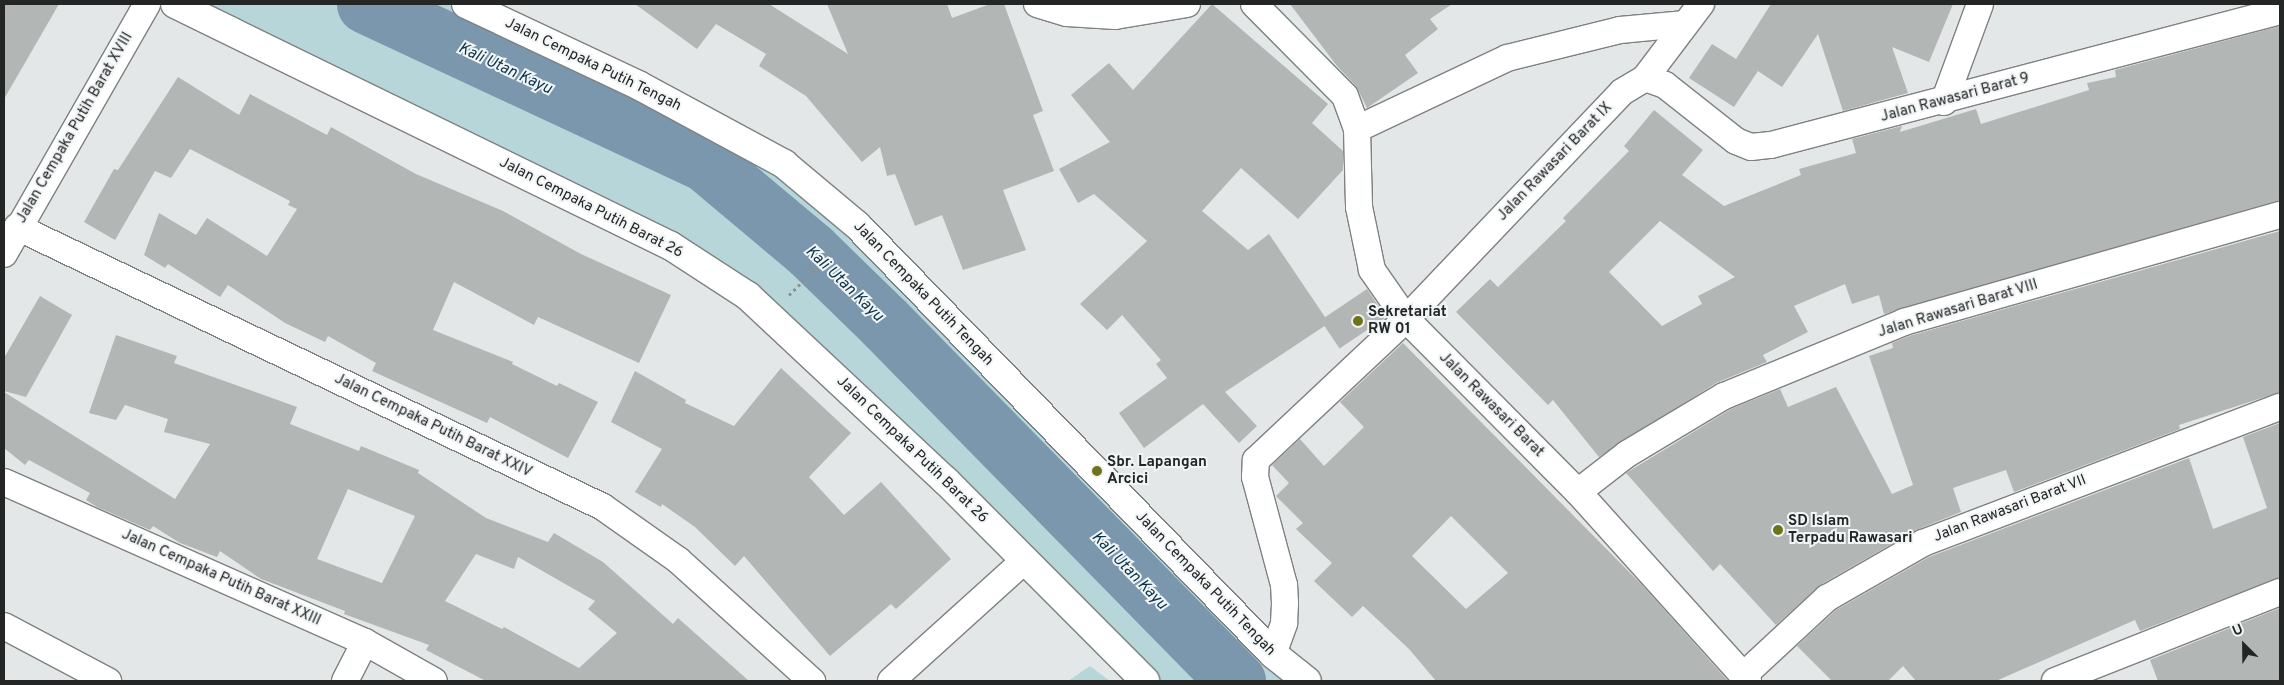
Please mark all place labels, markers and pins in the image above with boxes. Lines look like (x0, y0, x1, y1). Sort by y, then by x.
place label: Sekretariat RW 01 (1368, 303, 1447, 338)
marker: Sekretariat RW 01 (1352, 315, 1364, 327)
place label: Sbr. Lapangan Arcici (1107, 453, 1207, 488)
marker: Sbr. Lapangan Arcici (1091, 465, 1103, 477)
place label: SD Islam Terpadu Rawasari (1788, 512, 1912, 547)
marker: SD Islam Terpadu Rawasari (1772, 524, 1784, 536)

